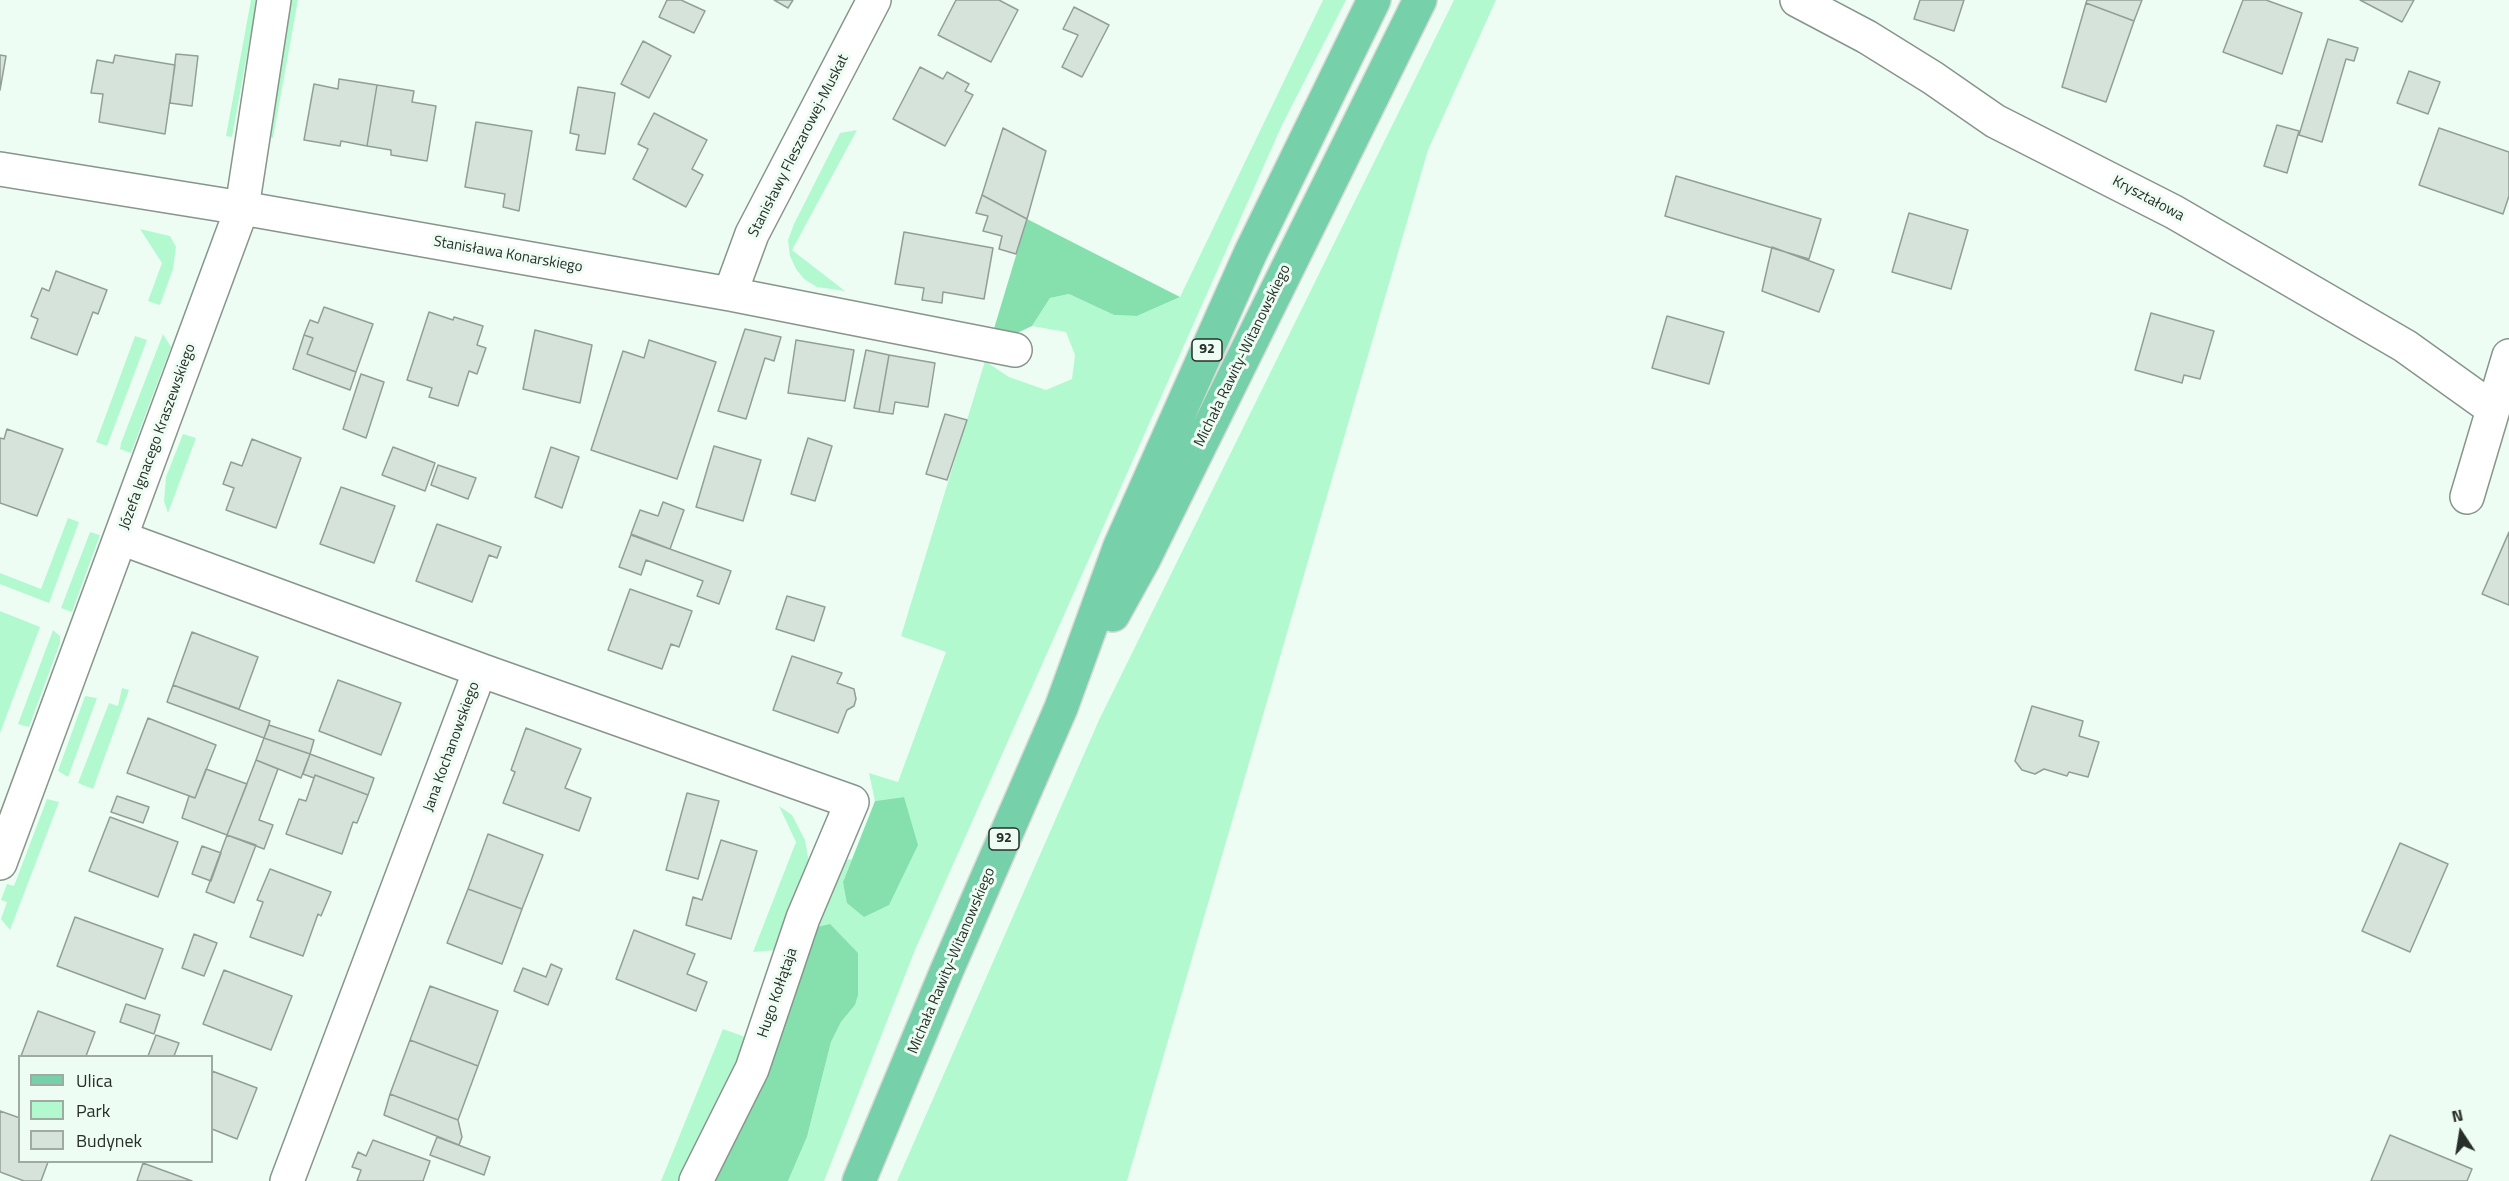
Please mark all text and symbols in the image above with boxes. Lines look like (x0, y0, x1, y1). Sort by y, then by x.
street label: Stanisławy Fleszarowej-Muskat (745, 52, 853, 240)
street label: Kryształowa (2109, 173, 2187, 225)
street label: Stanisława Konarskiego (432, 233, 584, 277)
street label: Michała Rawity-Witanowskiego (1191, 262, 1295, 450)
road number: 92 (1192, 339, 1222, 361)
street label: Józefa Ignacego Kraszewskiego (116, 342, 200, 532)
street label: Jana Kochanowskiego (420, 680, 484, 814)
road number: 92 (989, 828, 1019, 850)
street label: Michała Rawity-Witanowskiego (904, 865, 1000, 1057)
street label: Hugo Kołłątaja (754, 946, 802, 1040)
legend (18, 1055, 213, 1163)
text: Ulica (76, 1067, 113, 1094)
text: Park (76, 1097, 110, 1124)
north arrow (2431, 1103, 2491, 1163)
text: N (2449, 1103, 2465, 1128)
text: Budynek (76, 1127, 142, 1154)

